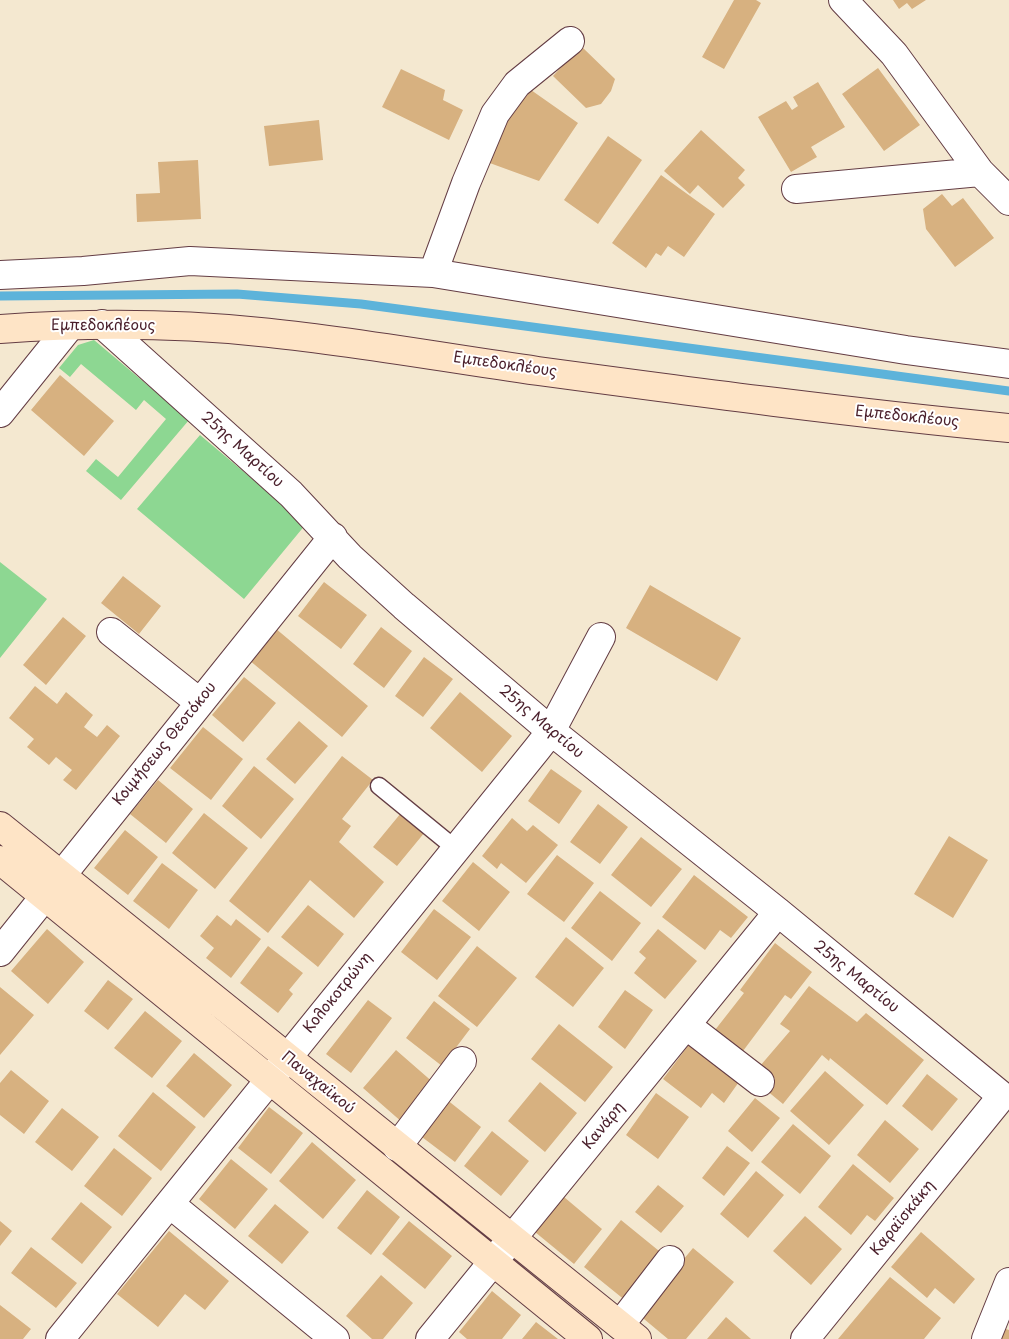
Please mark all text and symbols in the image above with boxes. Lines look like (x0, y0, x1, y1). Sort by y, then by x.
street label: Εμπεδοκλέους (51, 317, 155, 335)
street label: Εμπεδοκλέους (452, 349, 558, 381)
street label: Εμπεδοκλέους (854, 403, 960, 431)
street label: 25ης Μαρτίου (197, 408, 287, 492)
street label: Κοιμήσεως Θεοτόκου (110, 679, 220, 809)
street label: 25ης Μαρτίου (495, 681, 587, 763)
street label: 25ης Μαρτίου (810, 937, 902, 1017)
street label: Κολοκοτρώνη (300, 949, 376, 1037)
street label: Παναχαϊκού (278, 1048, 358, 1118)
street label: Κανάρη (579, 1099, 629, 1153)
street label: Καραϊσκάκη (867, 1177, 939, 1259)

